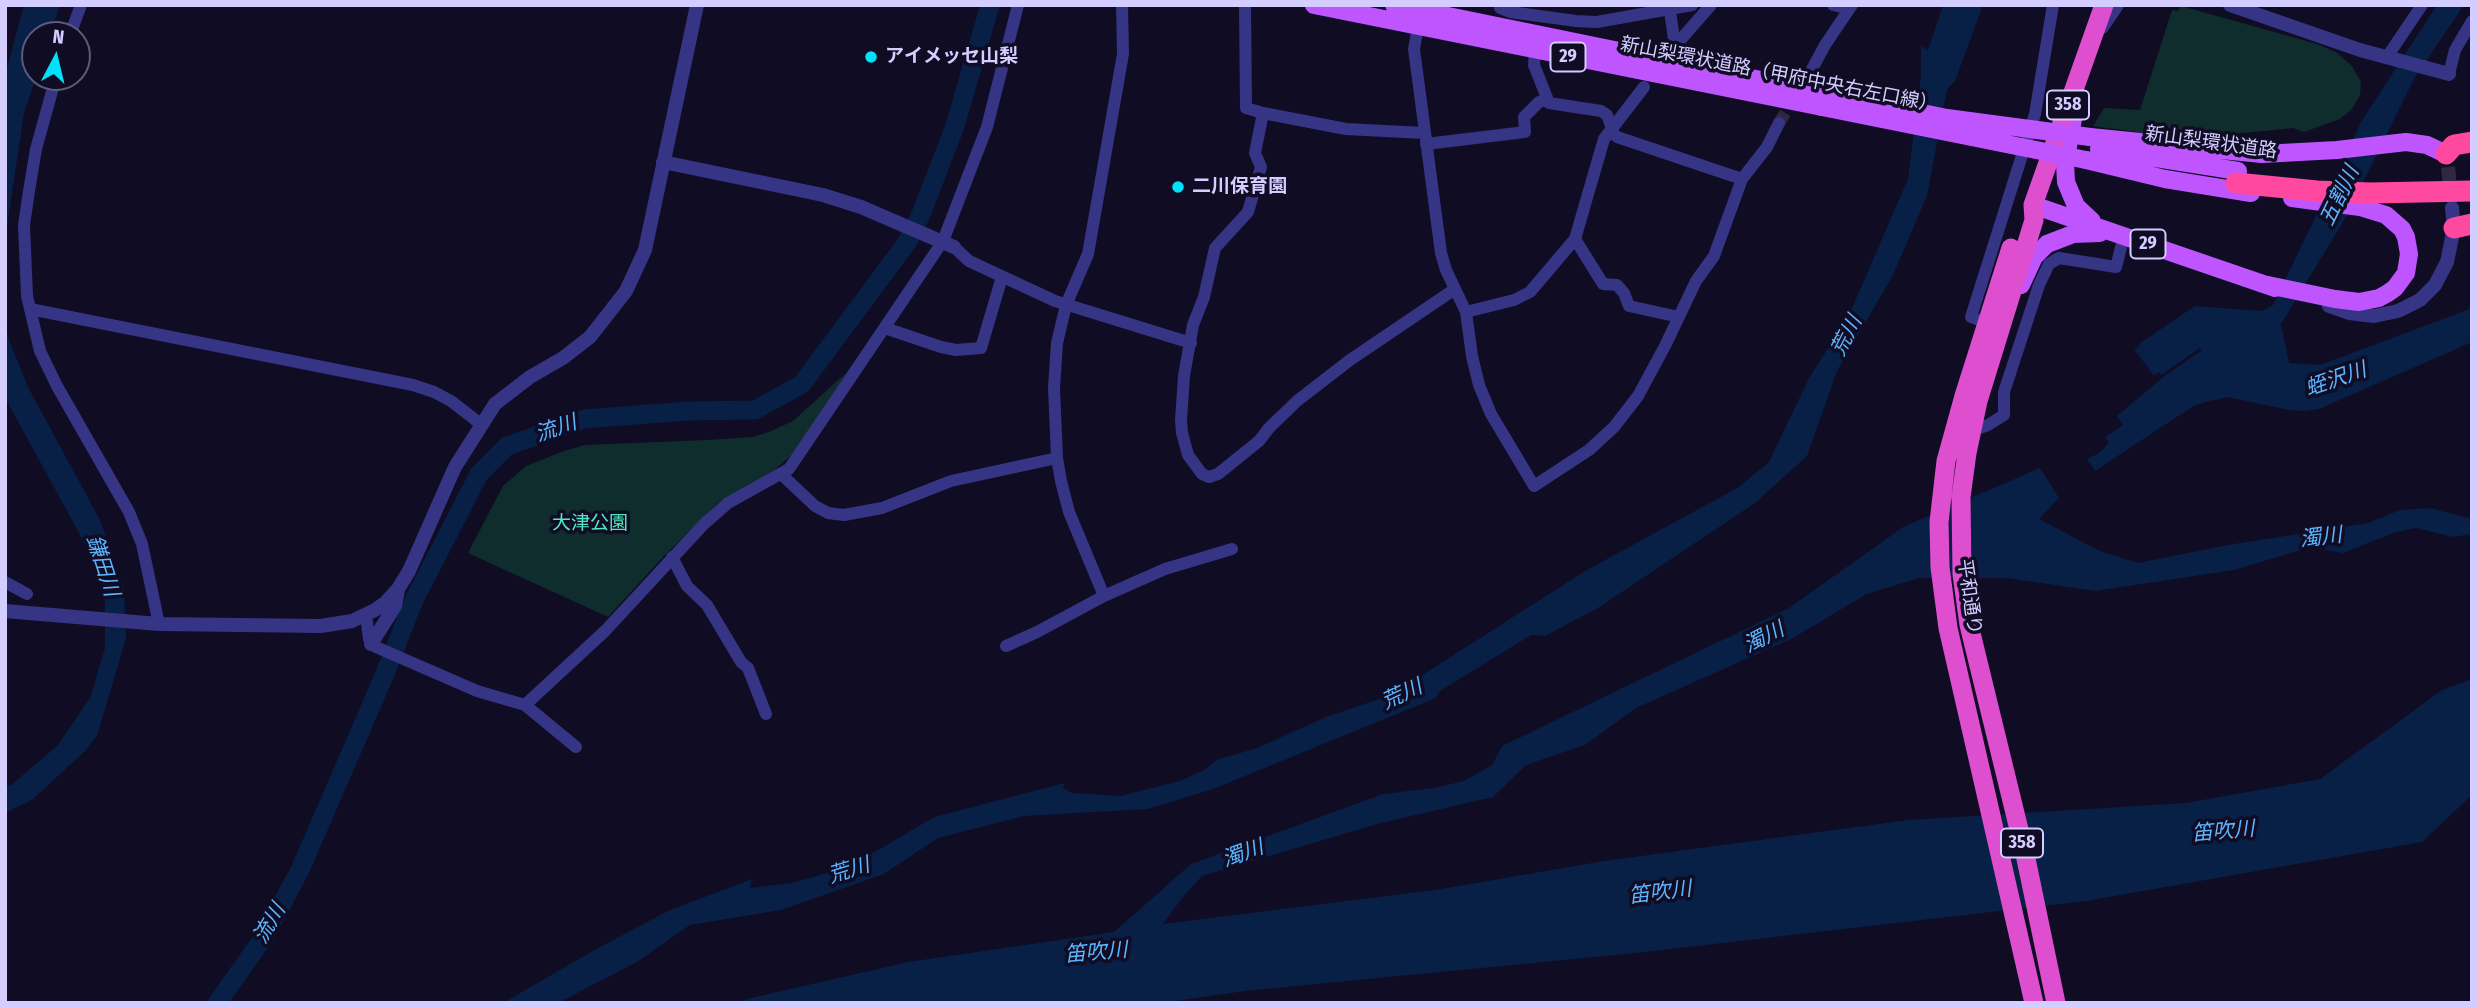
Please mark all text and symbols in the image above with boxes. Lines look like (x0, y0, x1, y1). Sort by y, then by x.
north arrow (21, 21, 91, 91)
text: N (51, 25, 65, 49)
street label: 新山梨環状道路（甲府中央右左口線） (1618, 33, 1940, 117)
road number: 29 (1550, 42, 1586, 72)
place label: アイメッセ山梨 (885, 46, 1018, 68)
marker: アイメッセ山梨 (863, 49, 879, 65)
road number: 358 (2047, 90, 2089, 120)
street label: 新山梨環状道路 (2144, 122, 2278, 164)
water label: 五割川 (2315, 162, 2365, 230)
place label: 二川保育園 (1192, 176, 1287, 198)
marker: 二川保育園 (1170, 179, 1186, 195)
road number: 29 (2130, 230, 2166, 258)
water label: 荒川 (1826, 312, 1868, 360)
water label: 蛭沢川 (2302, 358, 2370, 402)
water label: 流川 (532, 410, 580, 448)
park label: 大津公園 (552, 513, 628, 535)
water label: 濁川 (2299, 523, 2343, 553)
water label: 鎌田川 (80, 532, 124, 600)
street label: 平和通り (1952, 558, 1986, 636)
water label: 濁川 (1740, 617, 1788, 659)
water label: 荒川 (1378, 675, 1426, 715)
water label: 笛吹川 (2191, 817, 2255, 847)
road number: 358 (2001, 828, 2043, 858)
water label: 濁川 (1219, 835, 1267, 873)
water label: 荒川 (825, 853, 873, 889)
water label: 笛吹川 (1627, 877, 1693, 909)
water label: 流川 (249, 900, 291, 948)
water label: 笛吹川 (1064, 938, 1128, 968)

